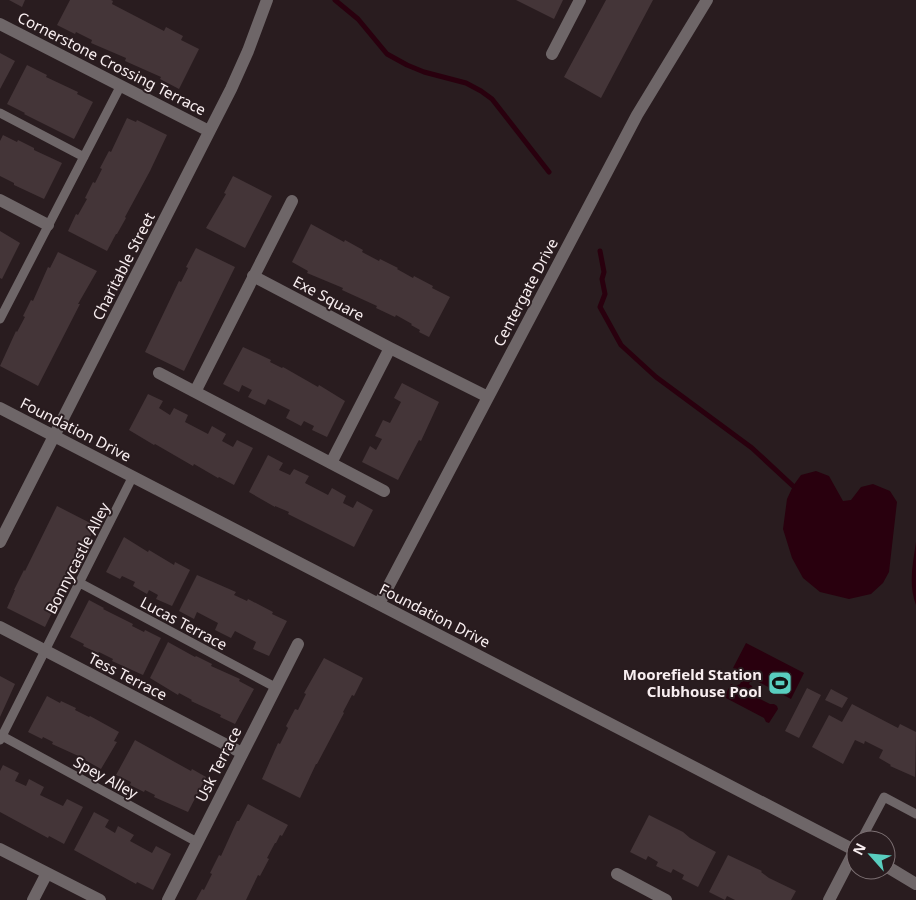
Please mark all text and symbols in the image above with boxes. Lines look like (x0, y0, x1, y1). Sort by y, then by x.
street label: Cornerstone Crossing Terrace (14, 7, 210, 119)
street label: Charitable Street (87, 208, 159, 323)
street label: Centergate Drive (488, 234, 562, 350)
street label: Exe Square (290, 271, 368, 325)
street label: Foundation Drive (17, 392, 135, 466)
street label: Bonnycastle Alley (40, 499, 114, 617)
street label: Foundation Drive (376, 578, 494, 652)
street label: Lucas Terrace (137, 592, 231, 654)
street label: Tess Terrace (85, 648, 171, 704)
place label: Moorefield Station Clubhouse Pool (623, 664, 762, 701)
sports icon: Moorefield Station Clubhouse Pool (767, 670, 793, 696)
street label: Usk Terrace (190, 723, 246, 805)
street label: Spey Alley (70, 751, 142, 803)
north arrow (846, 830, 896, 880)
text: N (848, 839, 870, 858)

